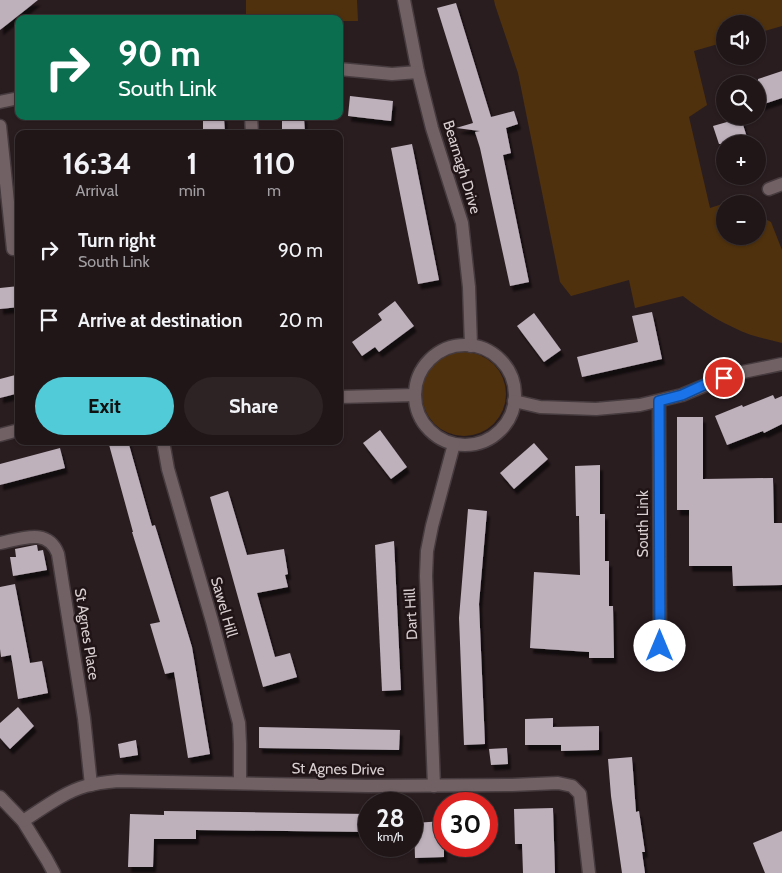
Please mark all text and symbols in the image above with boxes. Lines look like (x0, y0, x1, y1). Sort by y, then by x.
map controls (716, 15, 766, 245)
button: sound (716, 15, 766, 65)
text: 90 m (118, 32, 201, 75)
icon: right (35, 35, 100, 100)
text: South Link (118, 75, 217, 102)
button: search (716, 75, 766, 125)
street label: Bearnagh Drive (439, 118, 485, 216)
button: + (716, 135, 766, 185)
text: 16:34 (62, 145, 132, 182)
text: 1 (186, 145, 198, 182)
text: 110 (252, 145, 296, 182)
text: Arrival (76, 181, 118, 200)
text: min (179, 181, 205, 200)
text: m (267, 181, 281, 200)
button: − (716, 195, 766, 245)
text: Turn right (78, 229, 156, 252)
icon: right (35, 236, 63, 264)
text: 90 m (278, 239, 323, 262)
text: South Link (78, 252, 150, 271)
icon: arrive (35, 306, 63, 334)
text: Arrive at destination (78, 309, 242, 332)
text: 20 m (279, 309, 323, 332)
pin (703, 357, 745, 399)
icon: arrive (710, 364, 738, 392)
button: Exit (35, 377, 174, 435)
button: Share (184, 377, 323, 435)
street label: South Link (634, 490, 652, 558)
street label: Sawel Hill (207, 575, 241, 640)
street label: St Agnes Place (71, 587, 103, 682)
street label: Dart Hill (401, 587, 421, 640)
position arrow (633, 619, 685, 671)
street label: St Agnes Drive (291, 759, 385, 779)
speed limit sign: 30 (433, 792, 498, 857)
text: 28 (376, 803, 405, 833)
text: km/h (377, 829, 404, 844)

